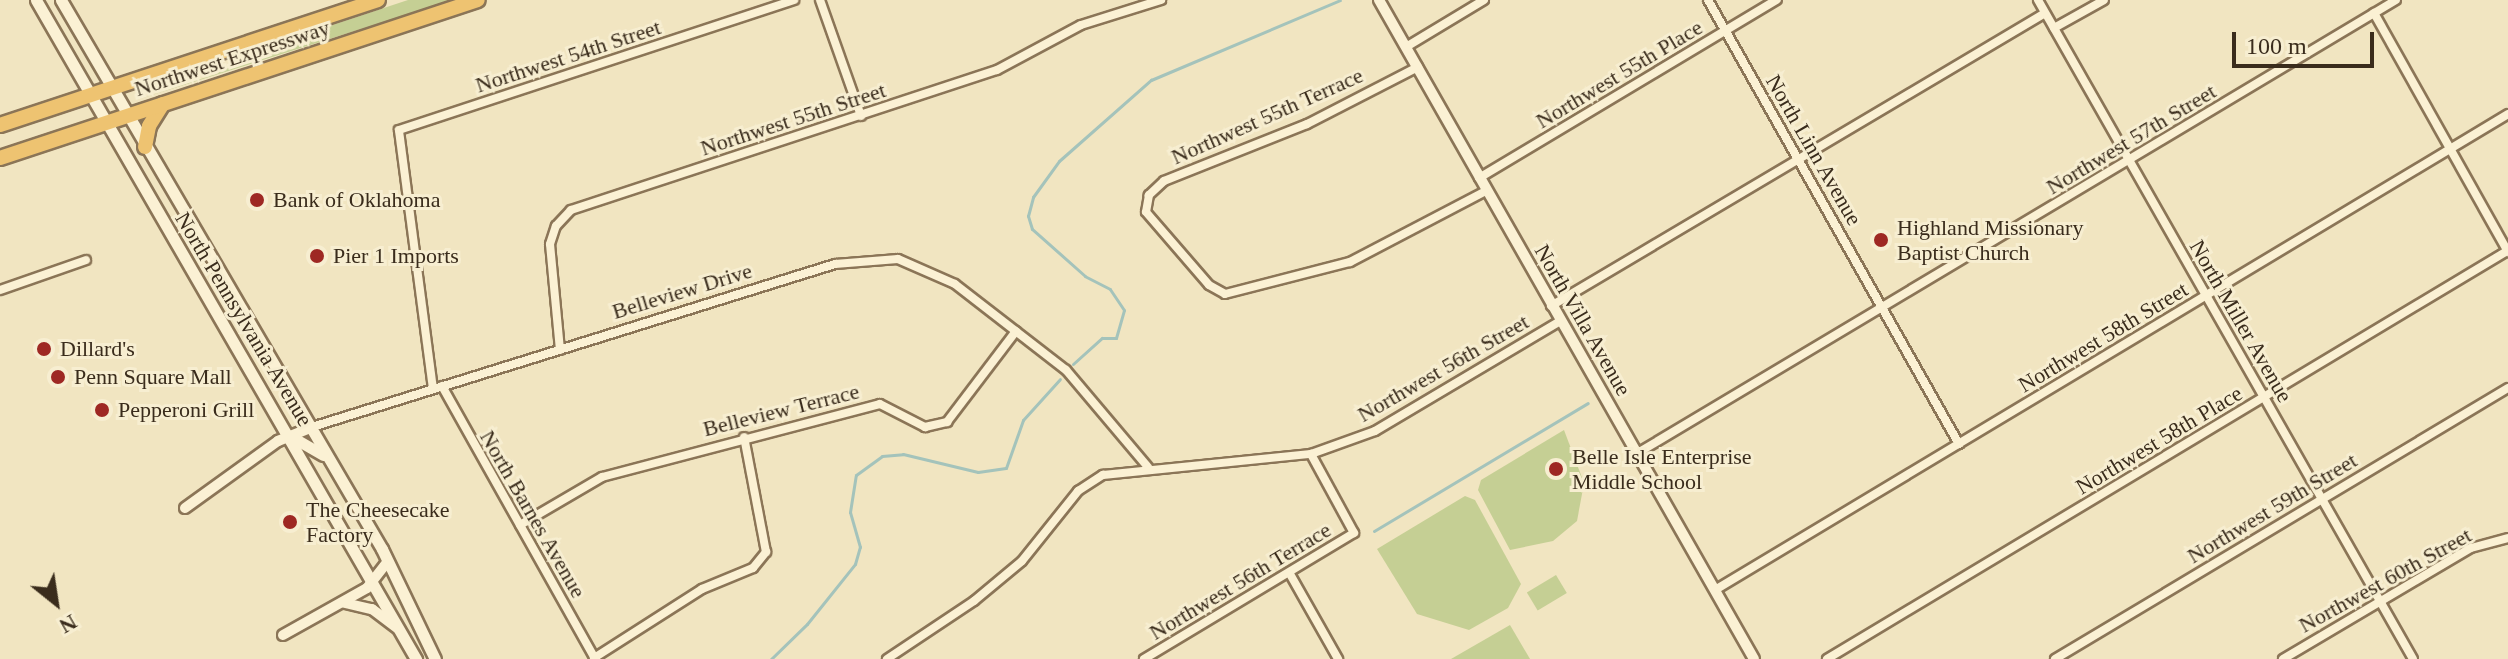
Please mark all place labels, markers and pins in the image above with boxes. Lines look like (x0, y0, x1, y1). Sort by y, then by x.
place label: Bank of Oklahoma (273, 187, 440, 213)
marker: Bank of Oklahoma (248, 191, 266, 209)
place label: Highland Missionary Baptist Church (1897, 214, 2083, 266)
marker: Highland Missionary Baptist Church (1872, 231, 1890, 249)
place label: Pier 1 Imports (333, 243, 459, 269)
marker: Pier 1 Imports (308, 247, 326, 265)
place label: Dillard's (60, 336, 135, 362)
marker: Dillard's (35, 340, 53, 358)
place label: Penn Square Mall (74, 364, 232, 390)
marker: Penn Square Mall (49, 368, 67, 386)
place label: Pepperoni Grill (118, 397, 254, 423)
marker: Pepperoni Grill (93, 401, 111, 419)
place label: Belle Isle Enterprise Middle School (1572, 443, 1752, 494)
marker: Belle Isle Enterprise Middle School (1547, 460, 1565, 478)
place label: The Cheesecake Factory (306, 496, 450, 548)
marker: The Cheesecake Factory (281, 513, 299, 531)

